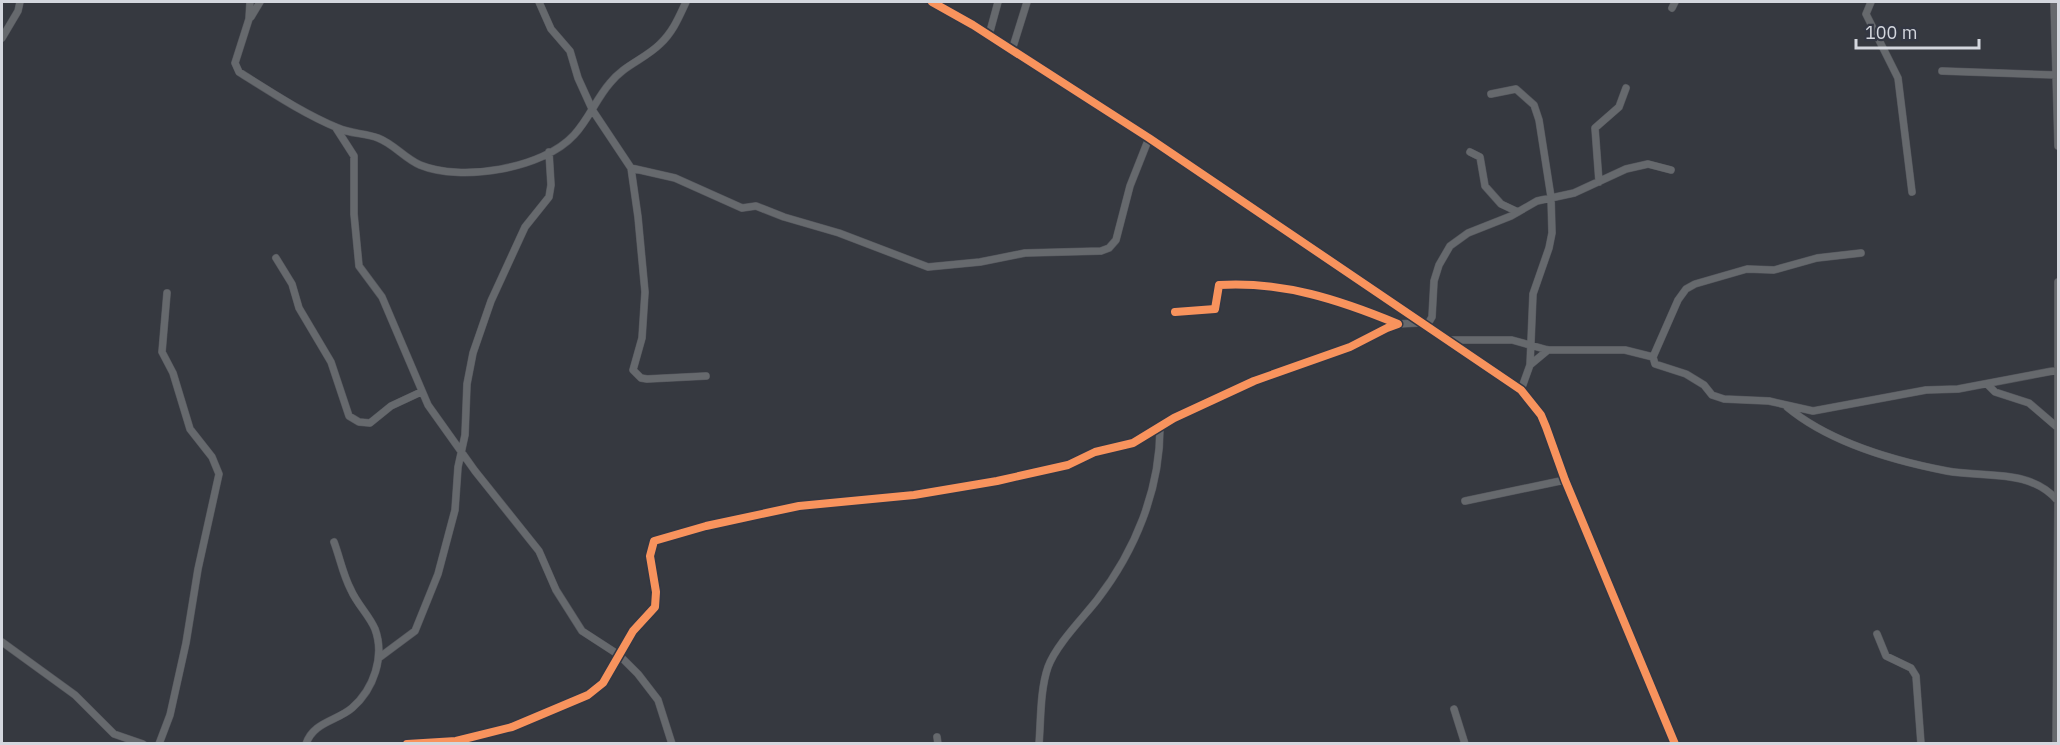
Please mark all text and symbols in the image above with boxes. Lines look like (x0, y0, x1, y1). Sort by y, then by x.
scale bar (1856, 12, 1979, 50)
text: 100 m (1865, 21, 1917, 44)

